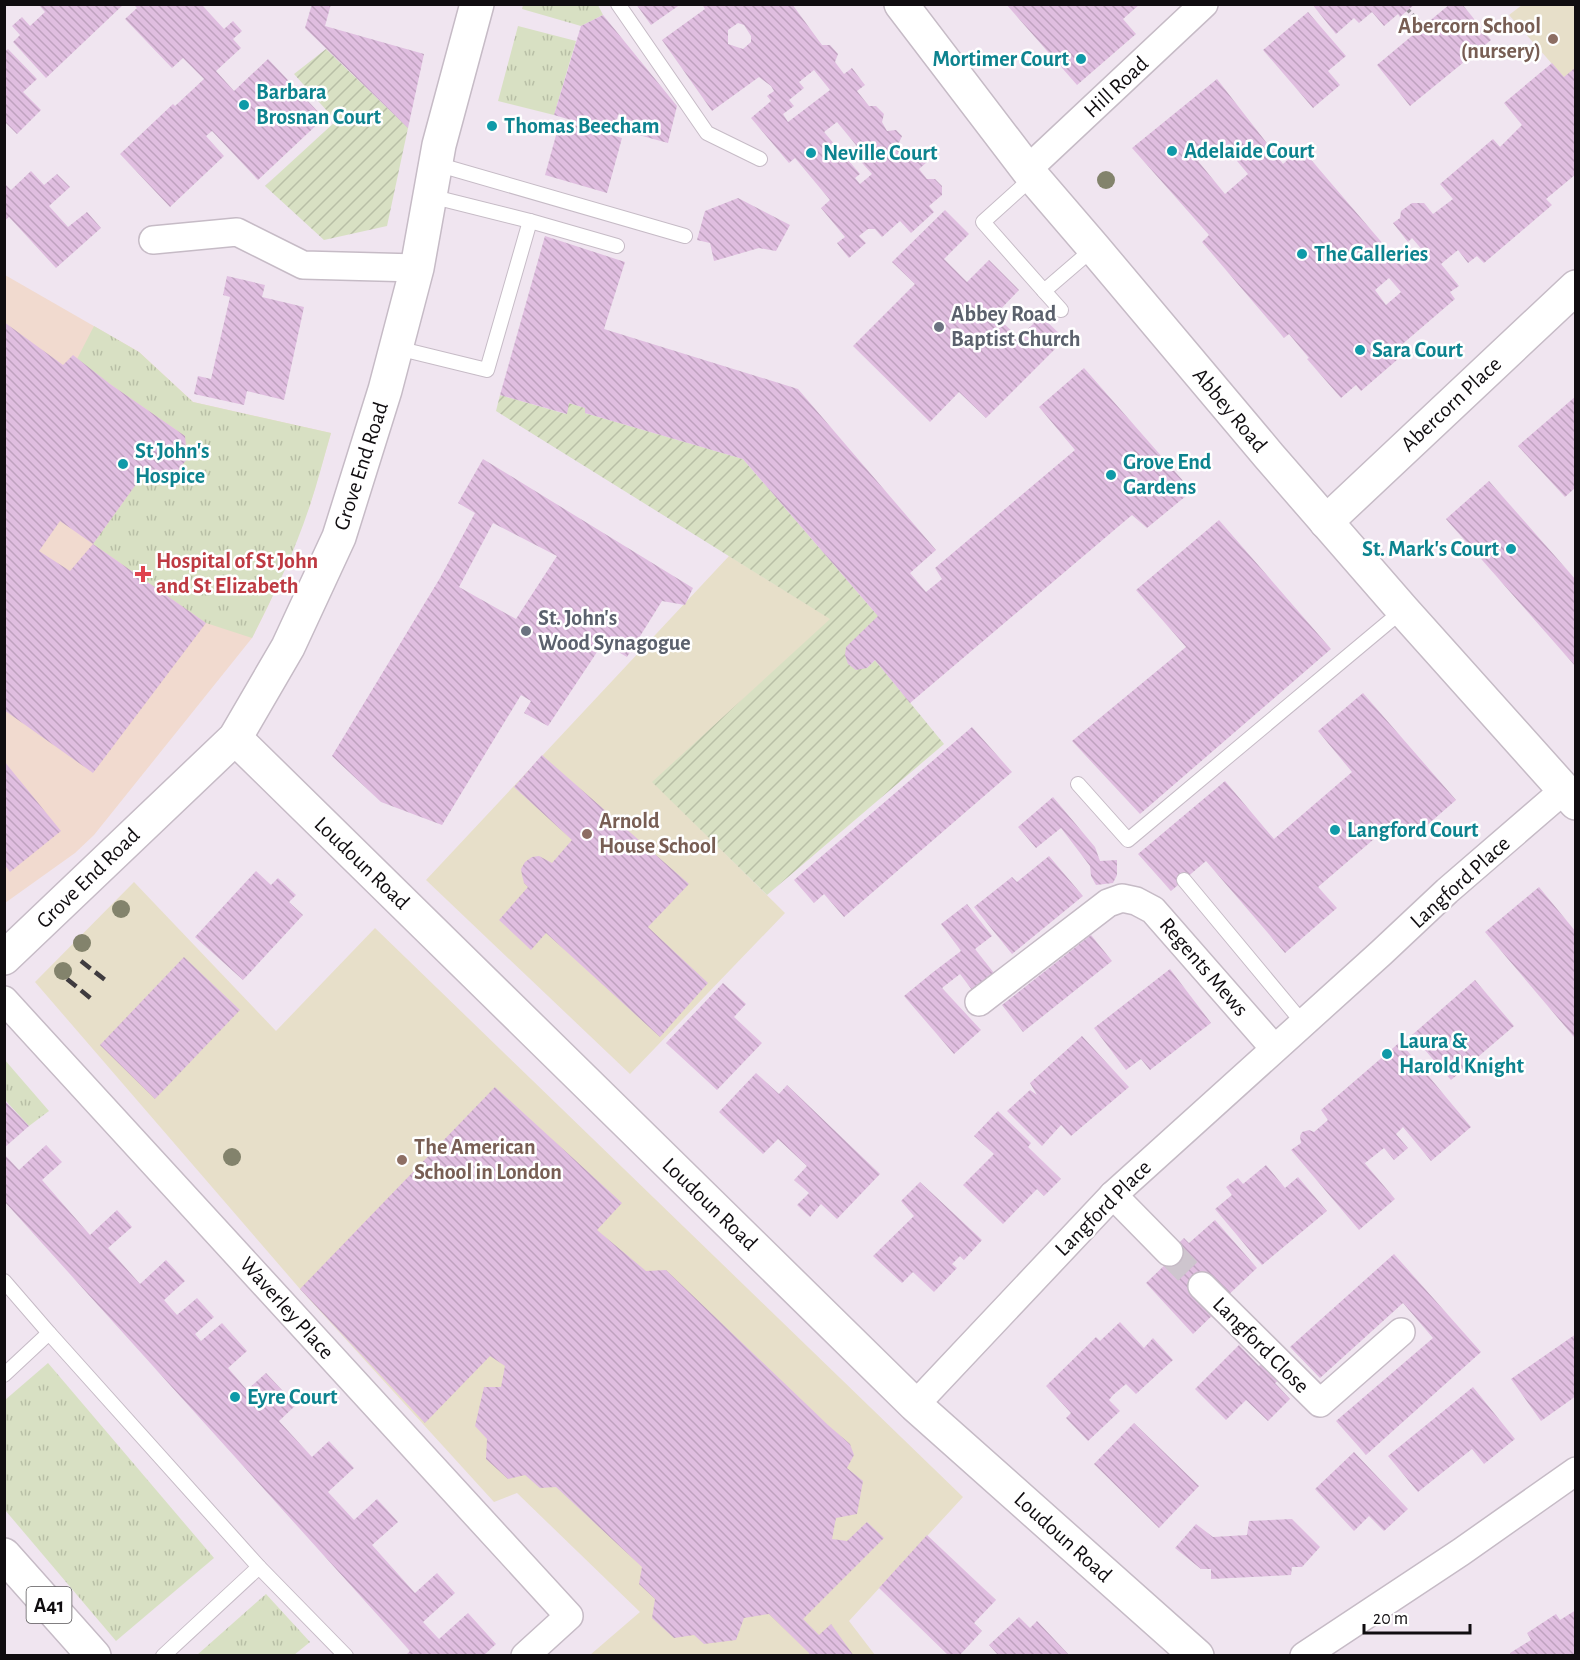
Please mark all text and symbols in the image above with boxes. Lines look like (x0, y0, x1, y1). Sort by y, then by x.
place label: Abercorn School (nursery) (1398, 15, 1541, 63)
marker: Abercorn School (nursery) (1546, 32, 1560, 46)
place label: Mortimer Court (933, 48, 1070, 70)
marker: Mortimer Court (1074, 52, 1088, 66)
street label: Hill Road (1080, 52, 1152, 122)
place label: Barbara Brosnan Court (256, 81, 382, 128)
marker: Barbara Brosnan Court (237, 98, 251, 112)
place label: Thomas Beecham (504, 115, 659, 137)
marker: Thomas Beecham (485, 119, 499, 133)
place label: Adelaide Court (1184, 140, 1315, 162)
place label: Neville Court (823, 142, 938, 164)
marker: Adelaide Court (1165, 144, 1179, 158)
marker: Neville Court (804, 146, 818, 160)
place label: The Galleries (1314, 243, 1428, 265)
marker: The Galleries (1295, 247, 1309, 261)
place label: Abbey Road Baptist Church (951, 303, 1080, 350)
marker: Abbey Road Baptist Church (932, 320, 946, 334)
place label: Sara Court (1372, 339, 1463, 361)
marker: Sara Court (1353, 343, 1367, 357)
street label: Abercorn Place (1397, 352, 1505, 456)
street label: Abbey Road (1189, 364, 1271, 456)
street label: Grove End Road (330, 399, 392, 533)
place label: St John's Hospice (135, 440, 209, 487)
place label: Grove End Gardens (1123, 451, 1212, 498)
marker: St John's Hospice (116, 457, 130, 471)
marker: Grove End Gardens (1104, 468, 1118, 482)
place label: St. Mark's Court (1362, 538, 1500, 560)
marker: St. Mark's Court (1504, 542, 1518, 556)
place label: Hospital of St John and St Elizabeth (156, 550, 318, 597)
marker: Hospital of St John and St Elizabeth (134, 565, 152, 583)
place label: St. John's Wood Synagogue (538, 607, 691, 655)
marker: St. John's Wood Synagogue (519, 624, 533, 638)
place label: Arnold House School (599, 810, 717, 857)
street label: Loudoun Road (310, 812, 414, 914)
place label: Langford Court (1347, 819, 1479, 841)
marker: Langford Court (1328, 823, 1342, 837)
street label: Grove End Road (32, 824, 144, 932)
marker: Arnold House School (580, 827, 594, 841)
street label: Langford Place (1406, 832, 1514, 932)
street label: Regents Mews (1156, 914, 1252, 1020)
place label: Laura & Harold Knight (1399, 1030, 1524, 1077)
marker: Laura & Harold Knight (1380, 1047, 1394, 1061)
place label: The American School in London (414, 1136, 562, 1183)
marker: The American School in London (395, 1153, 409, 1167)
street label: Loudoun Road (658, 1153, 762, 1255)
street label: Langford Place (1051, 1156, 1155, 1260)
street label: Waverley Place (236, 1253, 338, 1363)
street label: Langford Close (1209, 1293, 1313, 1397)
place label: Eyre Court (247, 1386, 338, 1409)
marker: Eyre Court (228, 1390, 242, 1404)
street label: Loudoun Road (1010, 1488, 1116, 1586)
road number: A41 (26, 1587, 72, 1623)
scale bar (1364, 1597, 1470, 1635)
text: 20 m (1373, 1610, 1408, 1628)

